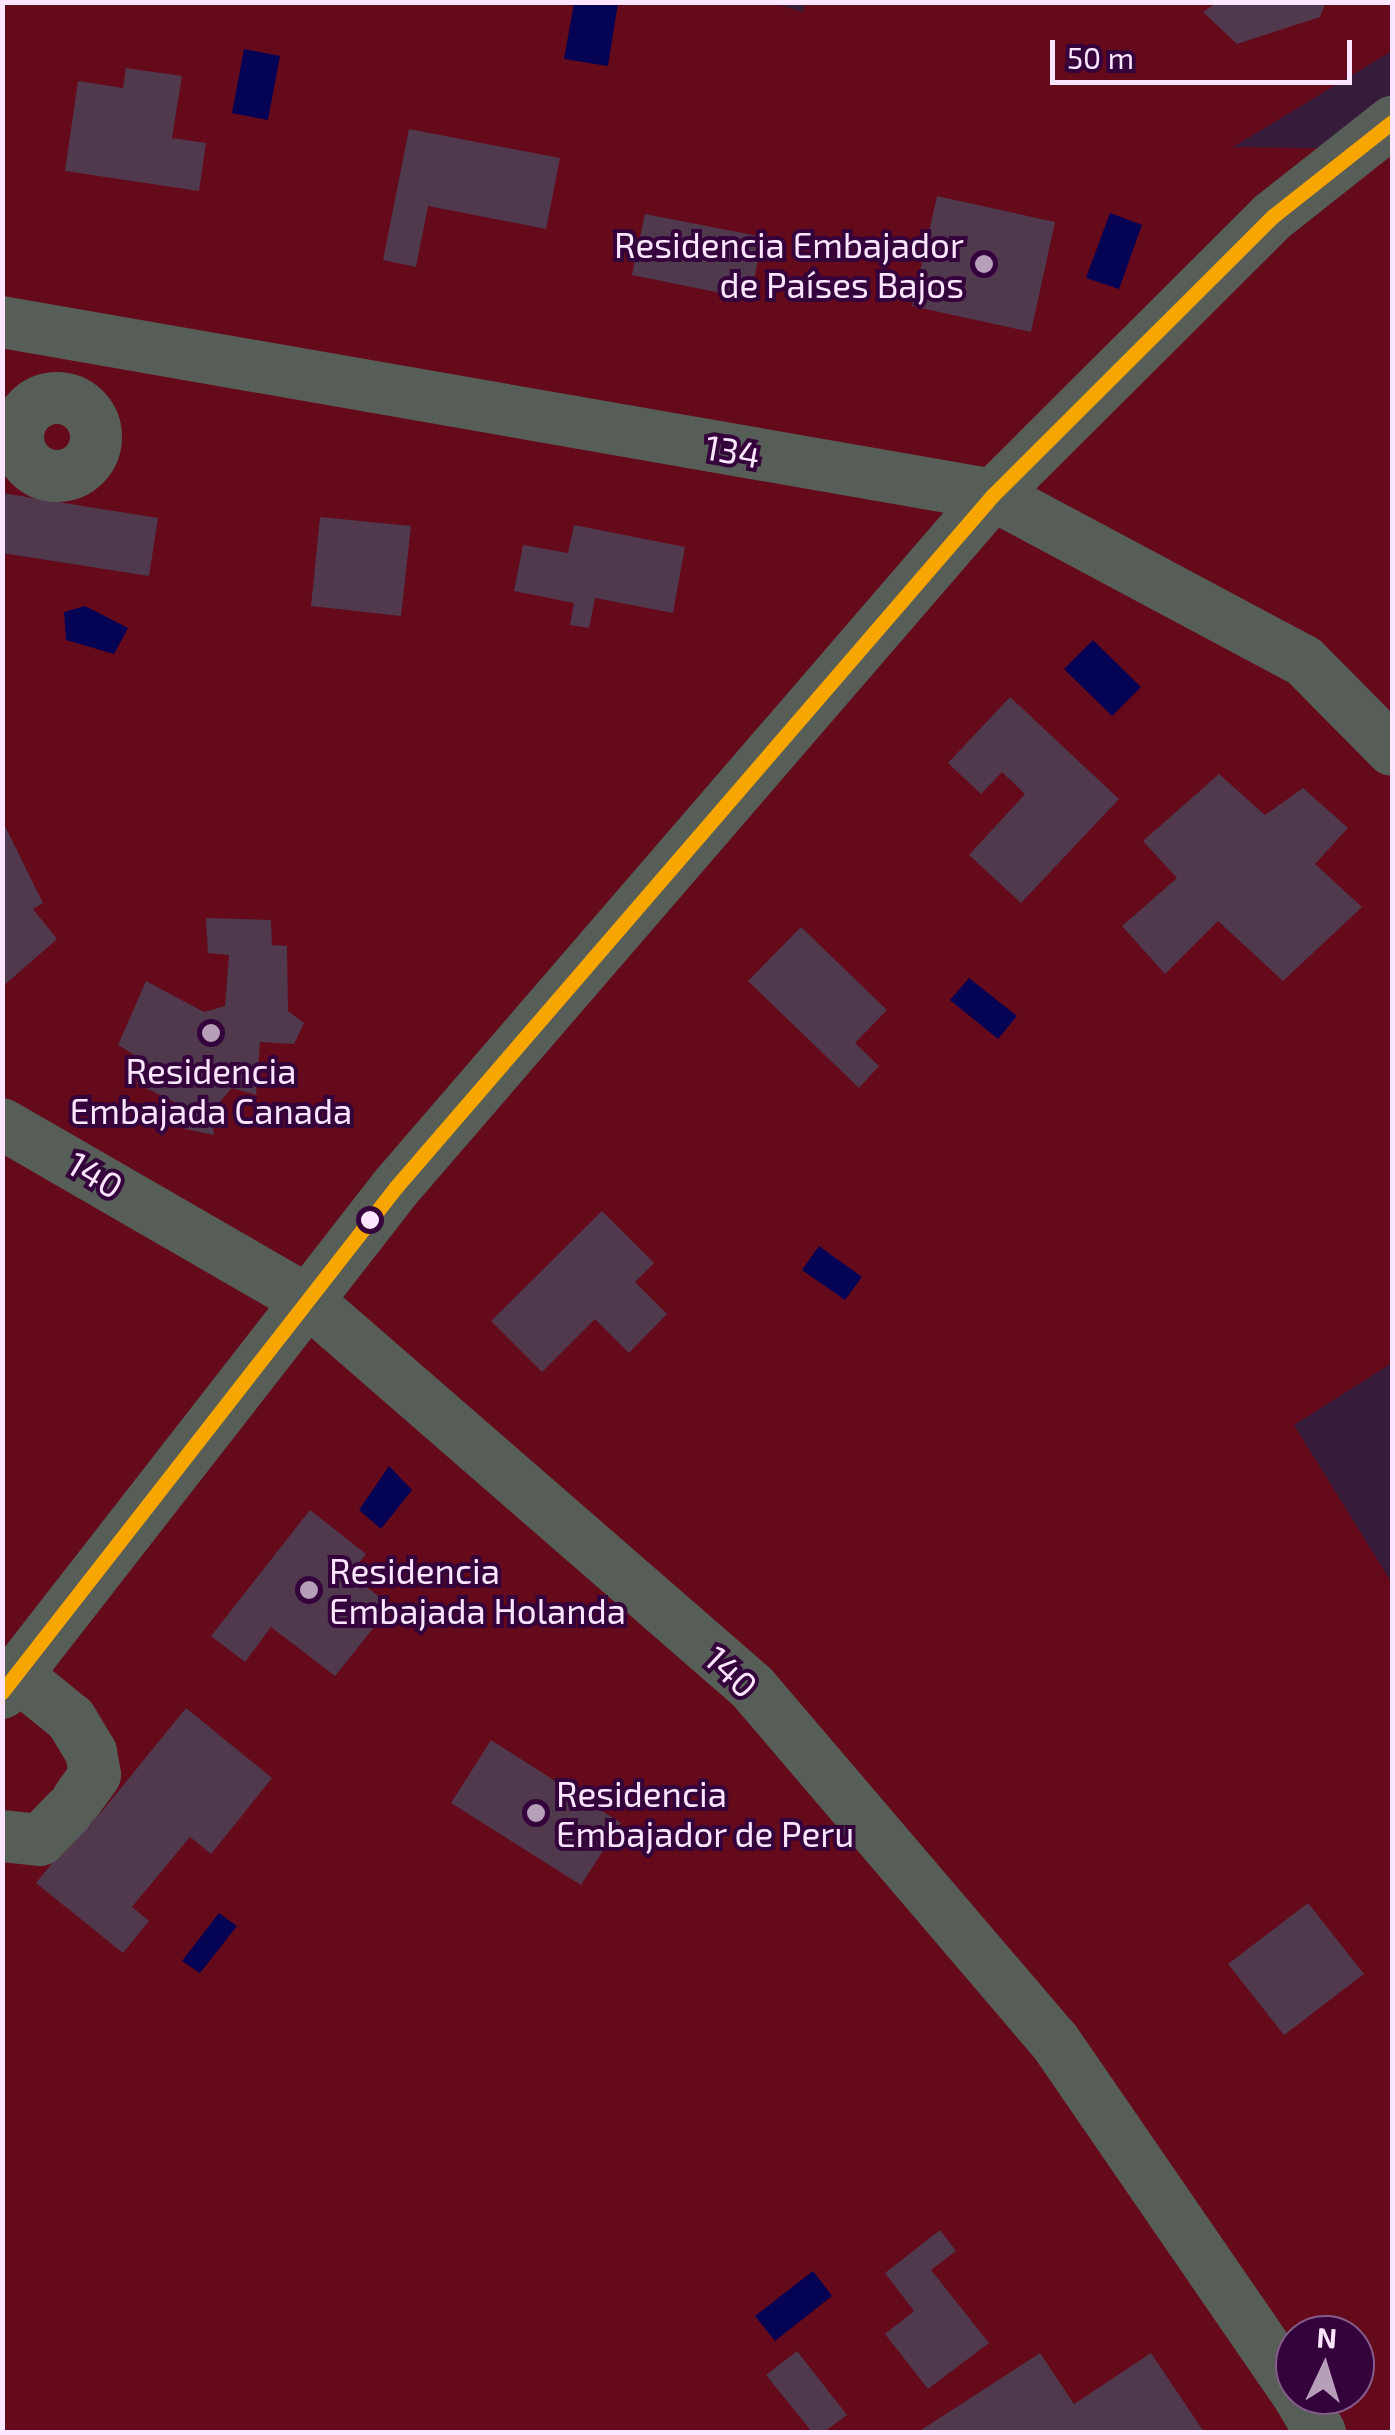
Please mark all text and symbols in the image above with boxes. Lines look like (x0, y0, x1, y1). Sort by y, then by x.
scale bar (1055, 20, 1358, 82)
text: 50 m (1067, 39, 1134, 75)
place label: Residencia Embajador de Países Bajos (614, 223, 964, 305)
marker: Residencia Embajador de Países Bajos (973, 253, 995, 275)
street label: 134 (702, 425, 764, 475)
marker: Residencia Embajada Canada (200, 1022, 222, 1044)
place label: Residencia Embajada Canada (70, 1049, 352, 1131)
street label: 140 (61, 1141, 131, 1207)
unlabelled marker (360, 1210, 380, 1230)
place label: Residencia Embajada Holanda (329, 1549, 626, 1631)
marker: Residencia Embajada Holanda (298, 1579, 320, 1601)
street label: 140 (697, 1636, 767, 1706)
place label: Residencia Embajador de Peru (556, 1772, 855, 1854)
marker: Residencia Embajador de Peru (525, 1802, 547, 1824)
north arrow (1275, 2315, 1375, 2415)
text: N (1316, 2319, 1338, 2355)

